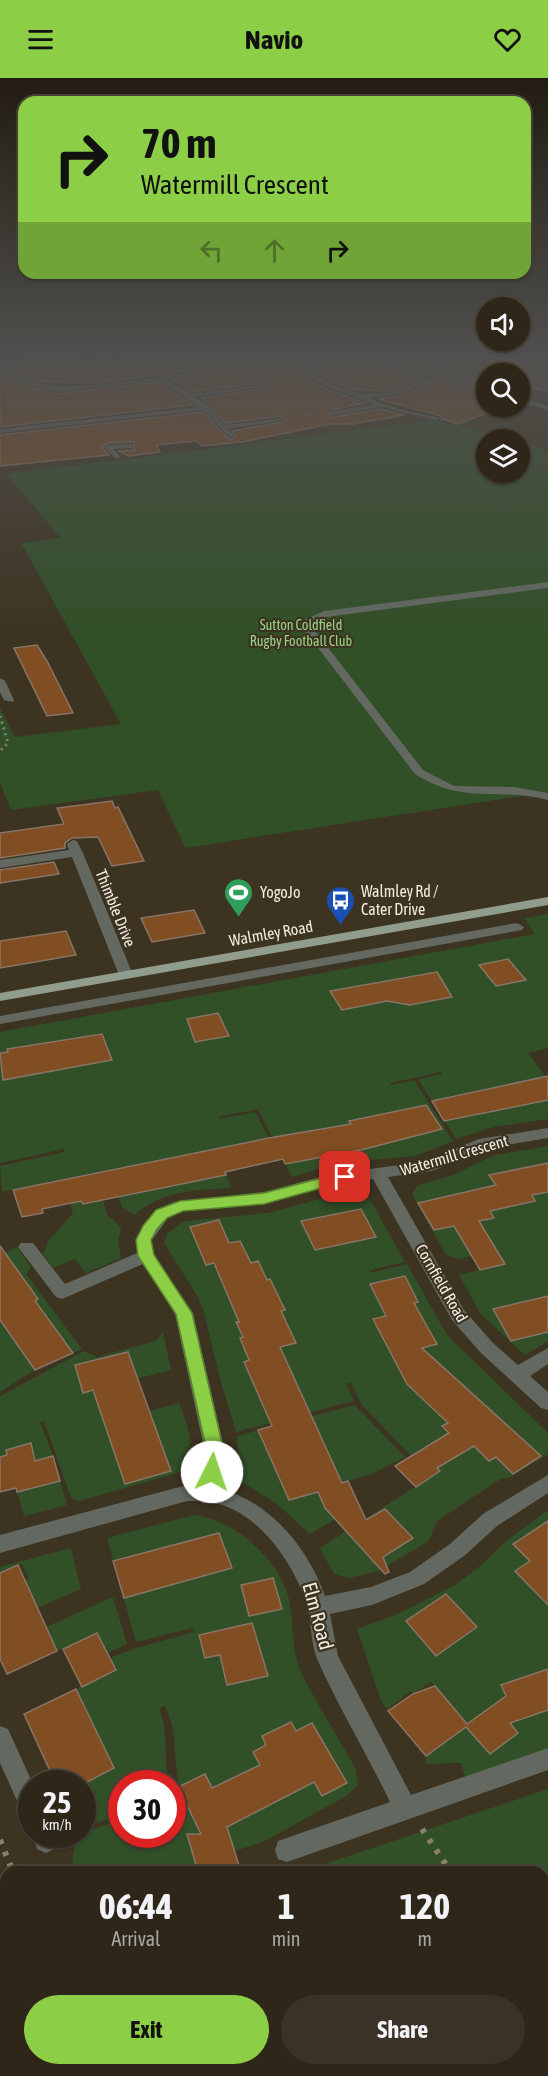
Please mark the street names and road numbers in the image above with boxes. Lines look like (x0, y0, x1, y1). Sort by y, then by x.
street label: Thimble Drive (92, 867, 140, 949)
street label: Walmley Road (228, 917, 315, 950)
street label: Watermill Crescent (398, 1131, 510, 1179)
street label: Cornfield Road (412, 1241, 472, 1325)
street label: Elm Road (298, 1580, 339, 1652)

